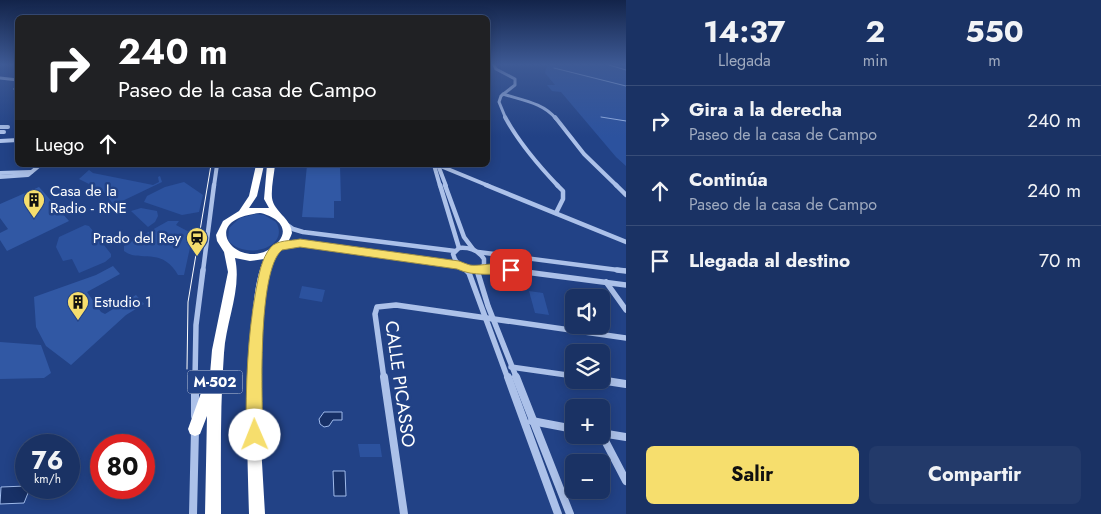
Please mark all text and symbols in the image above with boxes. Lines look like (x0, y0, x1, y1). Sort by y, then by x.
text: 14:37 (703, 10, 785, 53)
text: 2 (865, 10, 885, 53)
text: 550 (965, 10, 1024, 53)
text: 240 m (118, 27, 228, 77)
icon: right (35, 35, 100, 100)
text: Llegada (718, 49, 771, 72)
text: min (863, 49, 888, 72)
text: m (988, 49, 1001, 72)
text: Paseo de la casa de Campo (118, 73, 376, 105)
text: Gira a la derecha (689, 96, 842, 123)
icon: right (646, 107, 674, 135)
text: 240 m (1027, 107, 1081, 134)
text: Paseo de la casa de Campo (689, 123, 877, 146)
icon: ahead (94, 130, 122, 158)
text: Luego (35, 131, 84, 158)
text: Continúa (689, 166, 768, 193)
icon: ahead (646, 177, 674, 205)
text: 240 m (1027, 177, 1081, 204)
place label: Casa de la Radio - RNE (50, 180, 127, 219)
building icon: Casa de la Radio - RNE (22, 188, 46, 219)
text: Paseo de la casa de Campo (689, 193, 877, 216)
station icon: Prado del Rey (185, 226, 209, 257)
place label: Prado del Rey (93, 227, 181, 249)
icon: arrive (646, 247, 674, 275)
text: Llegada al destino (689, 247, 850, 274)
text: 70 m (1039, 247, 1081, 274)
pin (490, 249, 532, 291)
icon: arrive (497, 256, 525, 284)
map controls (565, 289, 610, 499)
button: sound (565, 289, 610, 334)
building icon: Estudio 1 (66, 290, 90, 321)
place label: Estudio 1 (94, 291, 152, 313)
street label: CALLE PICASSO (378, 319, 422, 449)
button: layers (565, 344, 610, 389)
road number: M-502 (188, 371, 242, 394)
button: + (565, 399, 610, 444)
position arrow (228, 408, 280, 460)
speed limit sign: 80 (90, 434, 155, 499)
text: 76 (32, 442, 63, 478)
button: Salir (646, 446, 859, 504)
button: Compartir (869, 446, 1081, 504)
button: − (565, 454, 610, 499)
text: km/h (34, 470, 61, 488)

